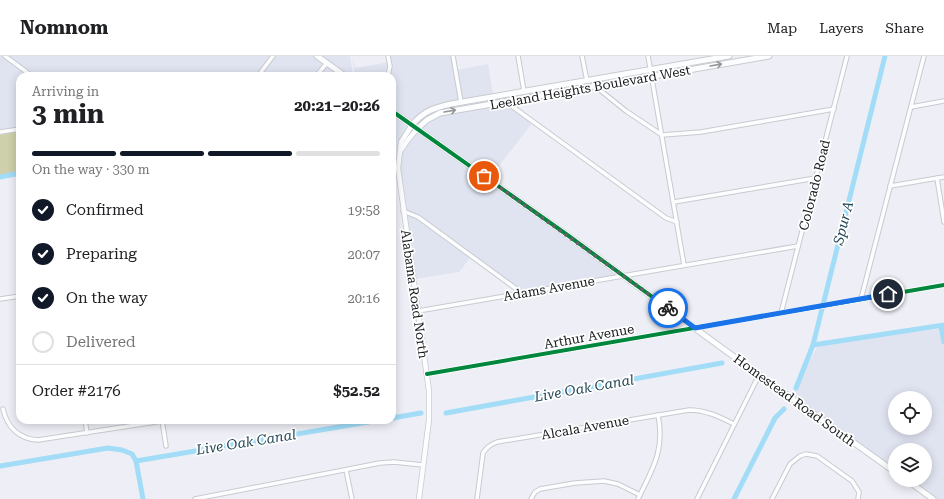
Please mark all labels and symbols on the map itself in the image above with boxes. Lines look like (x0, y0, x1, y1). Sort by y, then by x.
one-way arrow (710, 61, 723, 69)
street label: Leeland Heights Boulevard West (489, 62, 692, 113)
one-way arrow (444, 107, 457, 115)
street label: Colorado Road (796, 138, 833, 232)
pin (467, 159, 501, 193)
water label: Spur A (830, 200, 856, 247)
street label: Alabama Road North (398, 229, 431, 360)
street label: Adams Avenue (502, 273, 596, 304)
pin (871, 277, 905, 311)
courier (648, 288, 688, 328)
street label: Arthur Avenue (543, 321, 635, 352)
street label: Homestead Road South (731, 351, 859, 450)
water label: Live Oak Canal (532, 371, 635, 405)
street label: Alcala Avenue (540, 412, 630, 443)
water label: Live Oak Canal (194, 426, 297, 458)

